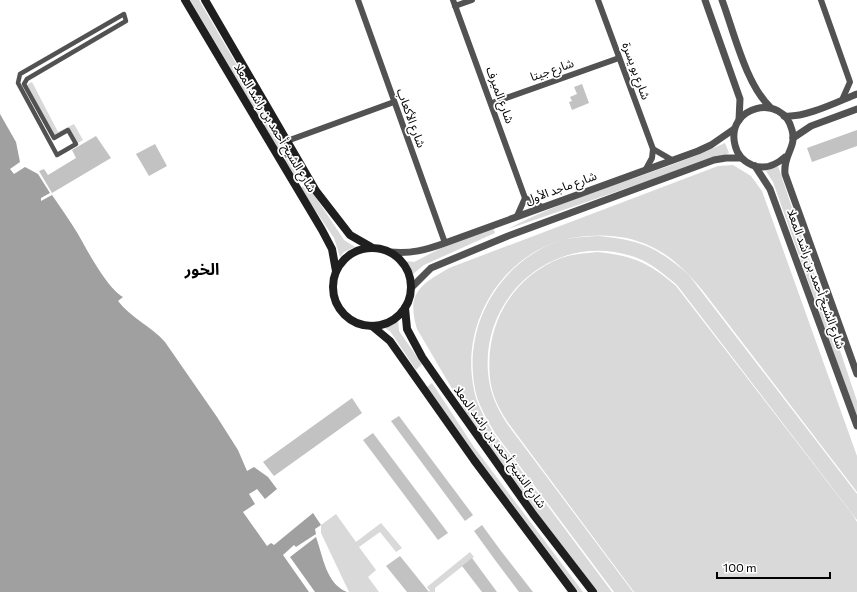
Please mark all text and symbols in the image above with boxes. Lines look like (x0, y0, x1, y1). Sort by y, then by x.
street label: شارع بو يسرة (617, 40, 654, 102)
street label: شارع جيتا (528, 55, 576, 86)
street label: شارع الشيخ أحمد بن راشد المعلا (229, 61, 320, 196)
street label: شارع الميرف (481, 64, 518, 126)
street label: شارع الأكعاب (392, 86, 429, 150)
street label: شارع ماجد الأول (523, 168, 599, 209)
street label: شارع الشيخ أحمد بن راشد المعلا (782, 207, 849, 351)
district label: الخور (184, 259, 219, 279)
street label: شارع الشيخ أحمد بن راشد المعلا (449, 383, 550, 512)
scale bar (717, 554, 830, 580)
text: 100 m (723, 560, 757, 574)

